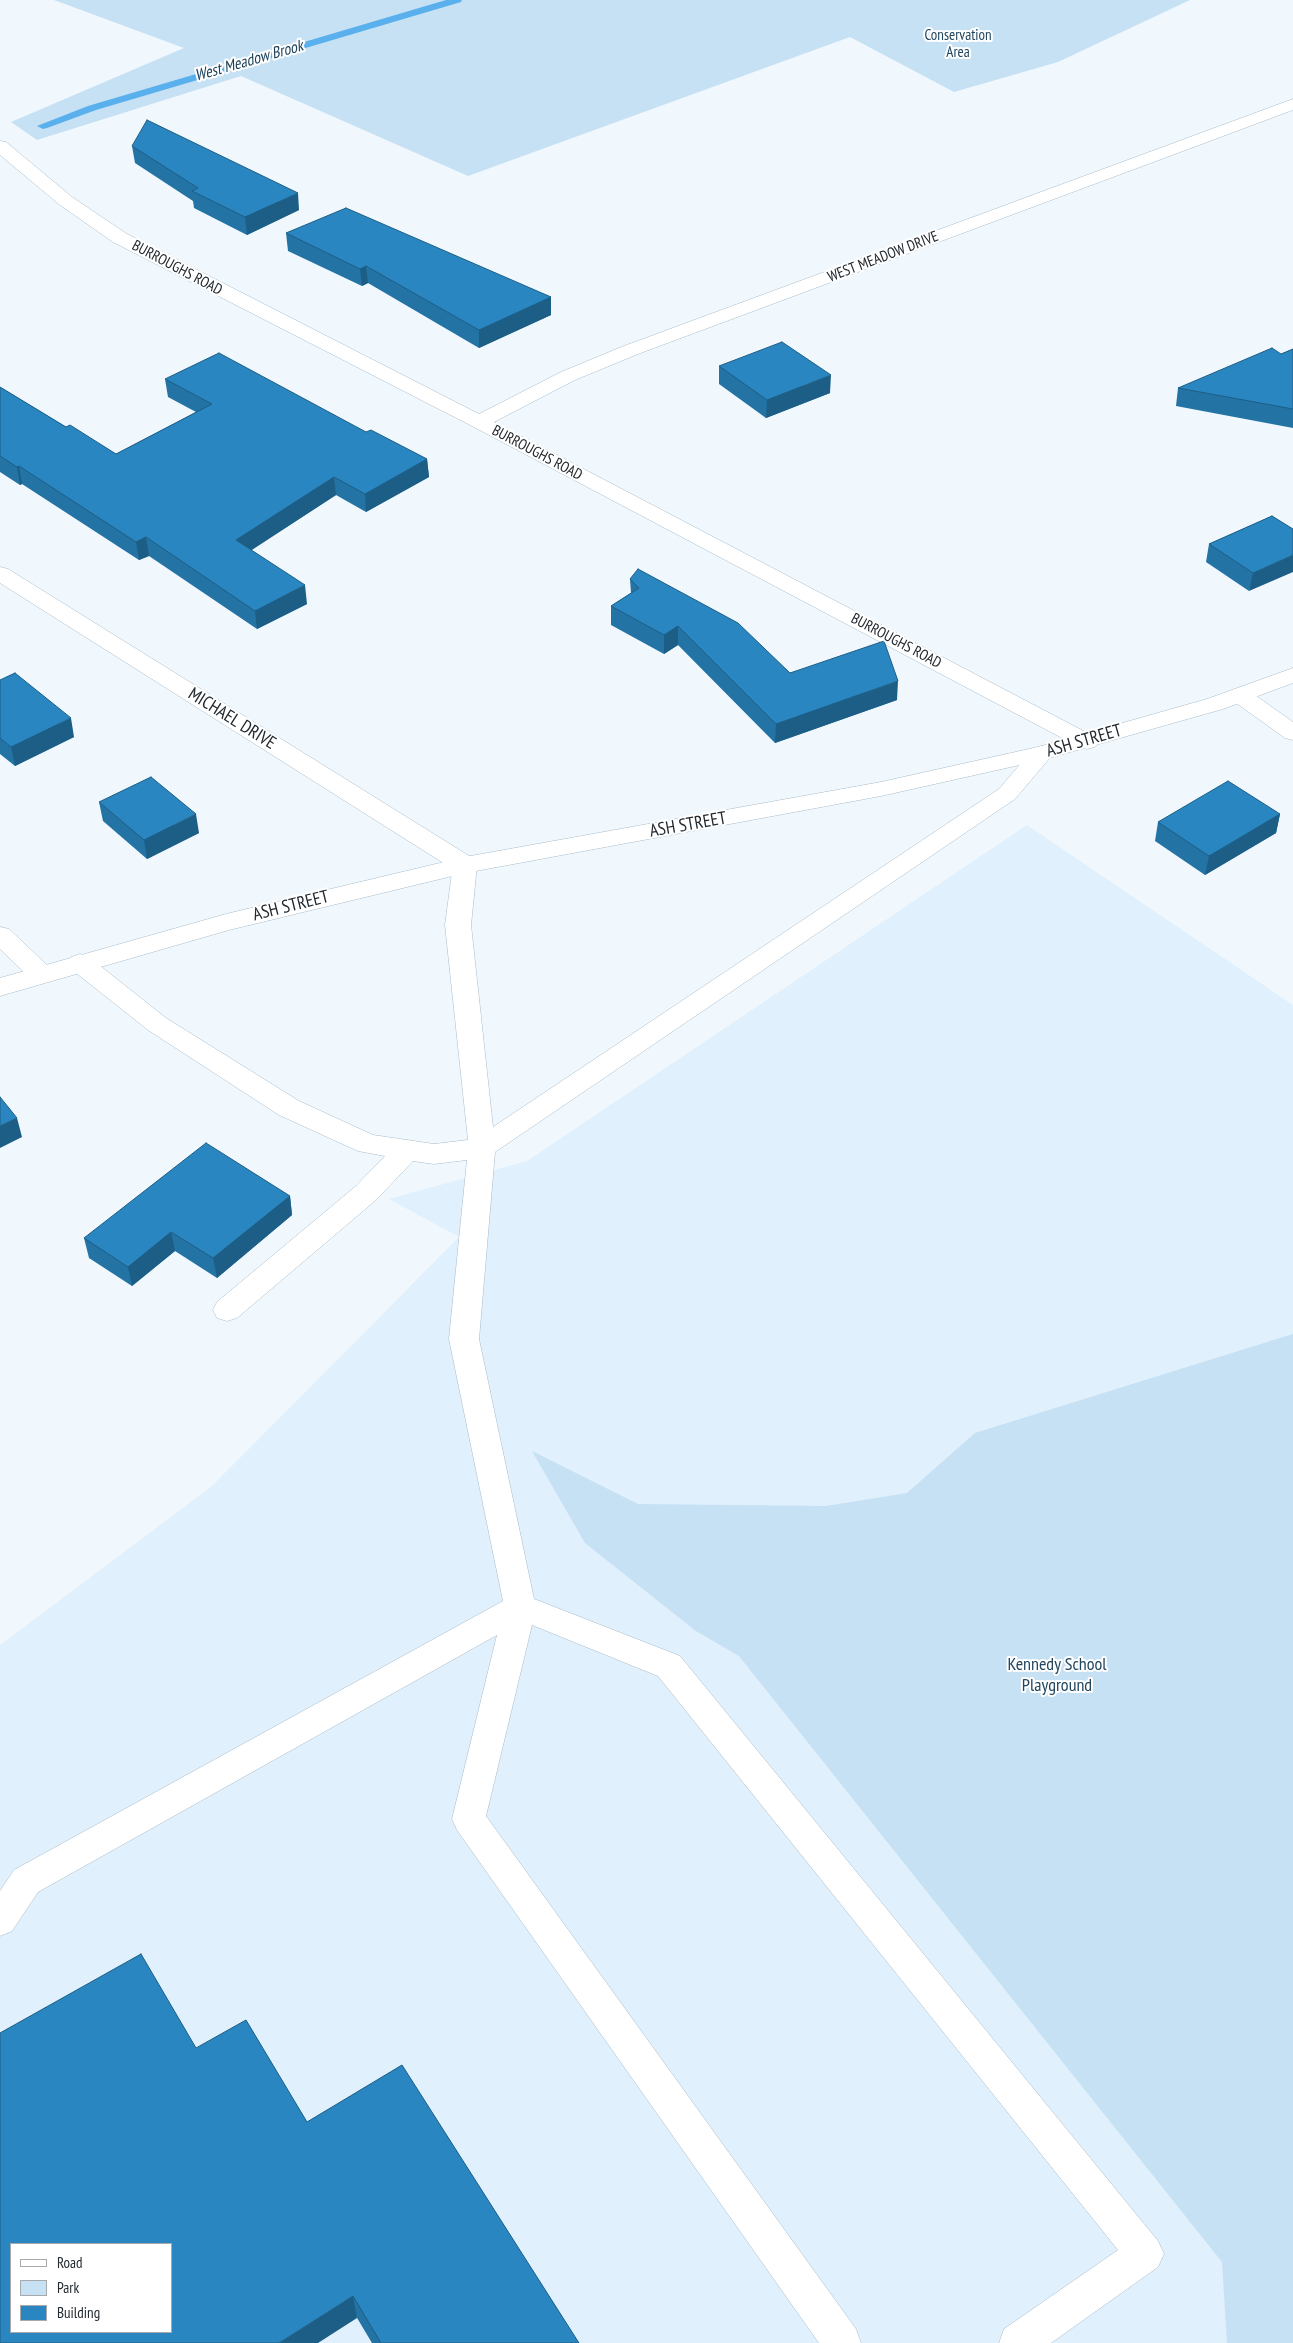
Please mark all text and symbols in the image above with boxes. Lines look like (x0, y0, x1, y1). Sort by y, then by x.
park label: Conservation Area (924, 27, 992, 62)
water label: West Meadow Brook (193, 36, 305, 86)
street label: WEST MEADOW DRIVE (825, 228, 941, 286)
street label: BURROUGHS ROAD (129, 237, 225, 299)
street label: BURROUGHS ROAD (489, 422, 585, 484)
street label: BURROUGHS ROAD (848, 610, 944, 672)
street label: MICHAEL DRIVE (184, 684, 280, 754)
street label: ASH STREET (1044, 720, 1124, 762)
street label: ASH STREET (648, 808, 728, 842)
street label: ASH STREET (251, 886, 331, 926)
park label: Kennedy School Playground (1008, 1654, 1106, 1696)
legend (10, 2243, 172, 2333)
text: Road (57, 2253, 83, 2272)
text: Park (57, 2278, 79, 2297)
text: Building (57, 2303, 100, 2322)

